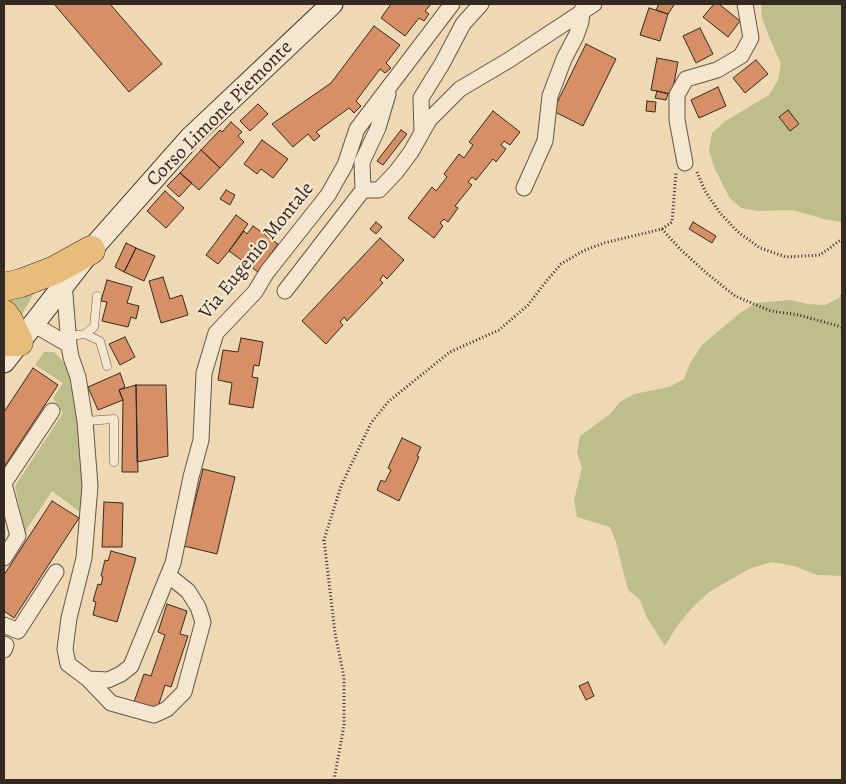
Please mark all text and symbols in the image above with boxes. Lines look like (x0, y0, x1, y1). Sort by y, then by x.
street label: Corso Limone Piemonte (142, 36, 298, 192)
street label: Via Eugenio Montale (194, 178, 320, 324)

